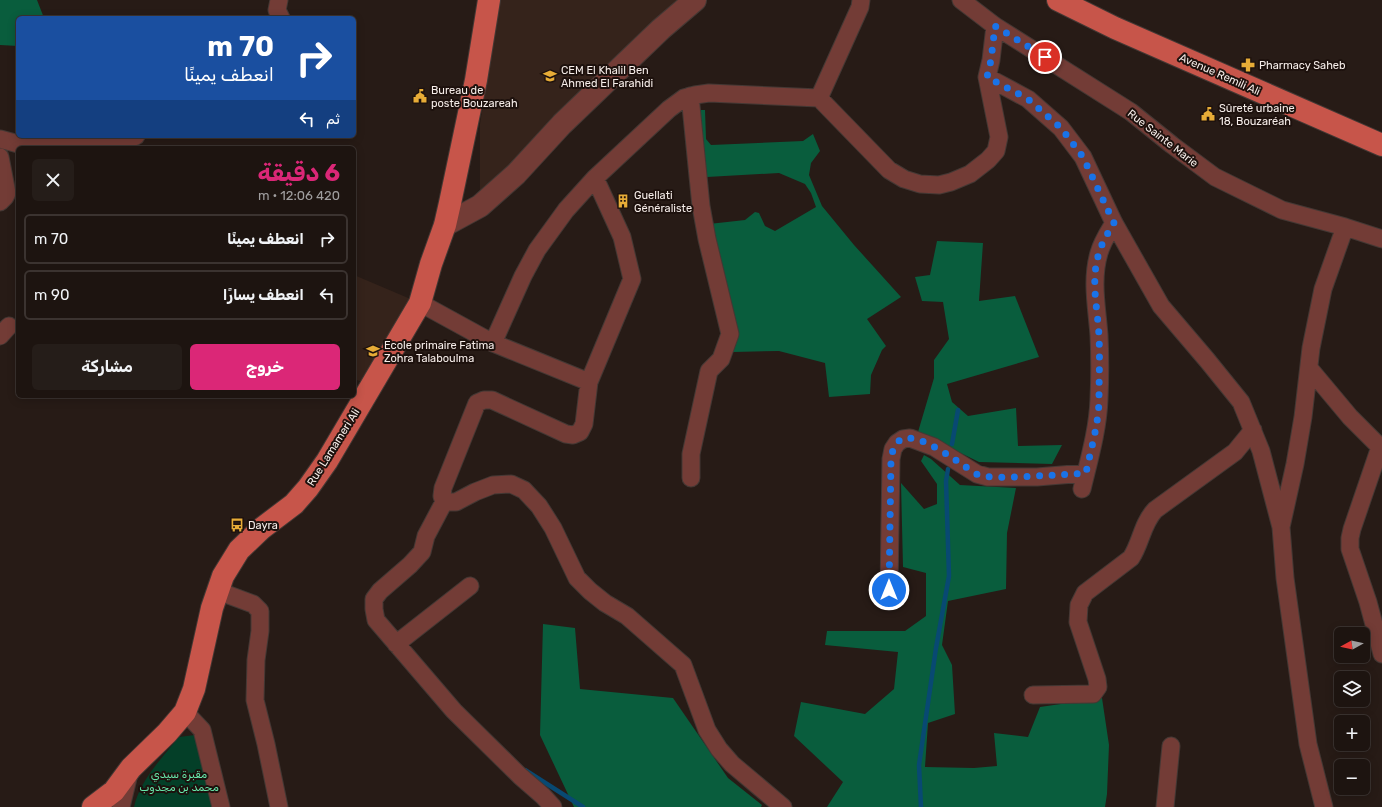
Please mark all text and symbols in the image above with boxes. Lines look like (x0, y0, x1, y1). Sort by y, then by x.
text: 70 m (207, 30, 274, 63)
icon: right (288, 32, 340, 84)
pin (1028, 40, 1062, 74)
icon: arrive (1034, 46, 1056, 68)
street label: Avenue Remili Ali (1177, 51, 1262, 98)
pharmacy icon: Pharmacy Saheb (1240, 57, 1256, 73)
place label: Pharmacy Saheb (1259, 59, 1346, 72)
text: انعطف يمينًا (184, 64, 274, 86)
place label: CEM El Khalil Ben Ahmed El Farahidi (561, 64, 653, 90)
school or university icon: CEM El Khalil Ben Ahmed El Farahidi (542, 68, 558, 84)
place label: Bureau de poste Bouzareah (431, 84, 518, 110)
public building icon: Bureau de poste Bouzareah (412, 88, 428, 104)
place label: Sûreté urbaine 18, Bouzaréah (1219, 102, 1295, 128)
public building icon: Sûreté urbaine 18, Bouzaréah (1200, 106, 1216, 122)
street label: Rue Sainte Marie (1125, 107, 1201, 170)
icon: left (296, 108, 318, 130)
text: ثم (326, 110, 340, 128)
button: close (32, 159, 74, 201)
text: 6 دقيقة (258, 159, 340, 187)
text: 420 m · 12:06 (258, 188, 340, 203)
place label: Guellati Généraliste (634, 189, 692, 215)
building icon: Guellati Généraliste (615, 193, 631, 209)
icon: right (316, 228, 338, 250)
text: 70 m (34, 230, 68, 248)
text: انعطف يمينًا (227, 230, 304, 248)
icon: left (316, 284, 338, 306)
text: 90 m (34, 286, 69, 304)
text: انعطف يسارًا (223, 286, 304, 304)
place label: Ecole primaire Fatima Zohra Talaboulma (384, 339, 494, 365)
school or university icon: Ecole primaire Fatima Zohra Talaboulma (365, 343, 381, 359)
button: مشاركة (32, 344, 182, 390)
button: خروج (190, 344, 340, 390)
street label: Rue Lamameri Ali (304, 406, 362, 488)
bus stop icon: Dayra (229, 517, 245, 533)
place label: Dayra (248, 519, 278, 532)
position arrow (868, 569, 910, 611)
north arrow (1334, 627, 1370, 663)
map controls (1334, 627, 1370, 795)
button: layers (1334, 671, 1370, 707)
button: + (1334, 715, 1370, 751)
button: − (1334, 759, 1370, 795)
park label: مقبرة سيدي محمد بن مجدوب (139, 768, 219, 795)

